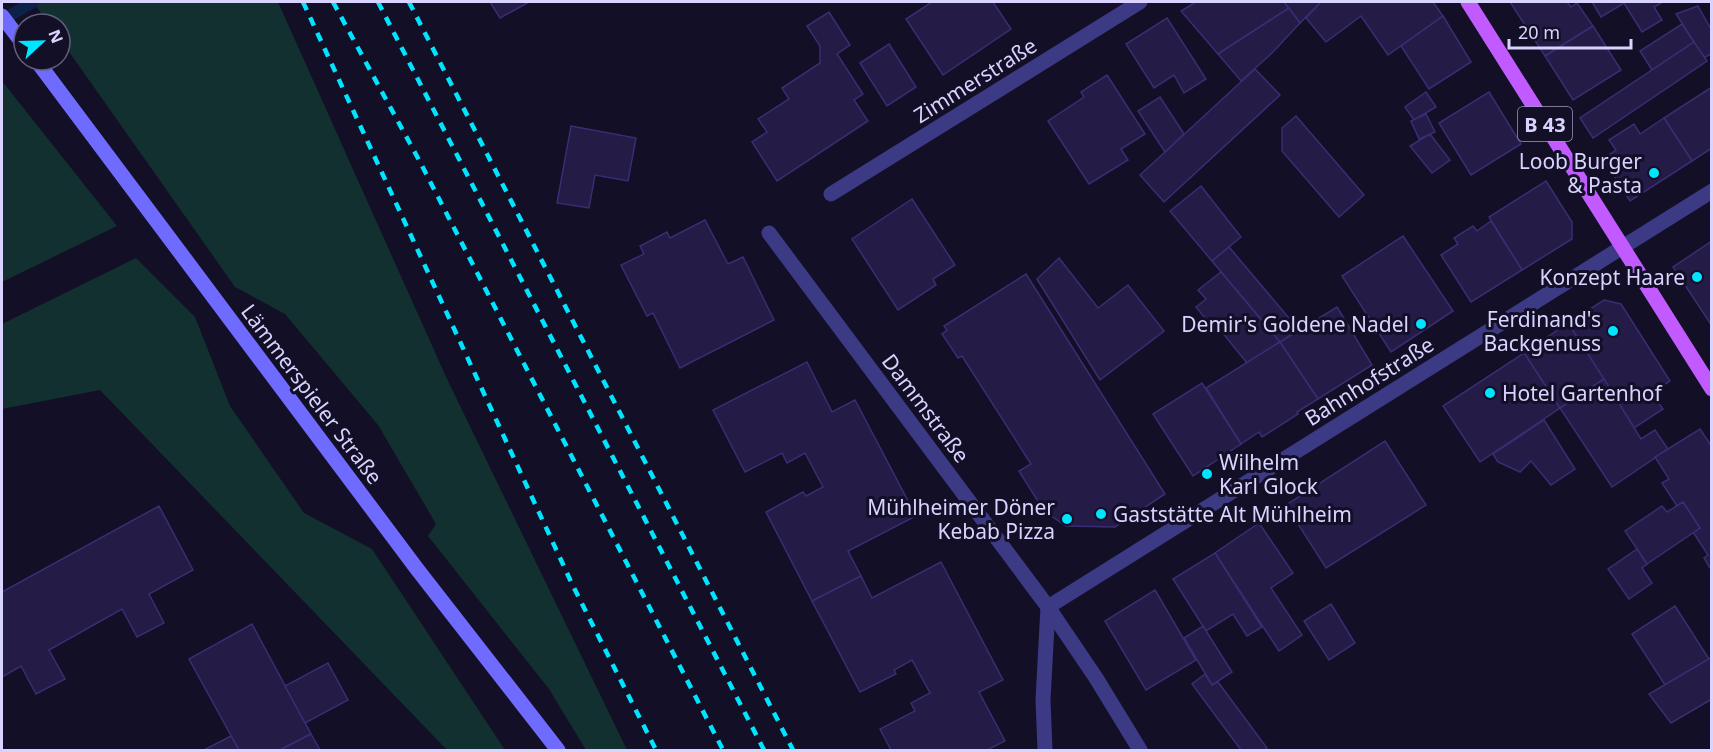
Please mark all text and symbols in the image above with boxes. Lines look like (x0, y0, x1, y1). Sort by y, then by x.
north arrow (12, 12, 72, 72)
scale bar (1509, 12, 1630, 50)
text: 20 m (1518, 20, 1560, 44)
text: N (43, 26, 69, 47)
street label: Zimmerstraße (908, 31, 1042, 129)
road number: B 43 (1518, 107, 1572, 141)
place label: Loob Burger & Pasta (1519, 147, 1642, 199)
marker: Loob Burger & Pasta (1647, 166, 1661, 180)
place label: Konzept Haare (1539, 263, 1685, 291)
marker: Konzept Haare (1690, 270, 1704, 284)
street label: Lämmerspieler Straße (235, 298, 389, 490)
place label: Ferdinand's Backgenuss (1483, 305, 1601, 357)
place label: Demir's Goldene Nadel (1181, 310, 1409, 338)
marker: Demir's Goldene Nadel (1414, 317, 1428, 331)
marker: Ferdinand's Backgenuss (1606, 324, 1620, 338)
street label: Bahnhofstraße (1299, 330, 1439, 432)
street label: Dammstraße (876, 348, 976, 468)
place label: Hotel Gartenhof (1502, 379, 1663, 407)
marker: Hotel Gartenhof (1483, 386, 1497, 400)
place label: Wilhelm Karl Glock (1219, 448, 1319, 500)
marker: Wilhelm Karl Glock (1200, 467, 1214, 481)
place label: Mühlheimer Döner Kebab Pizza (867, 493, 1055, 545)
place label: Gaststätte Alt Mühlheim (1113, 500, 1352, 528)
marker: Gaststätte Alt Mühlheim (1094, 507, 1108, 521)
marker: Mühlheimer Döner Kebab Pizza (1060, 512, 1074, 526)

